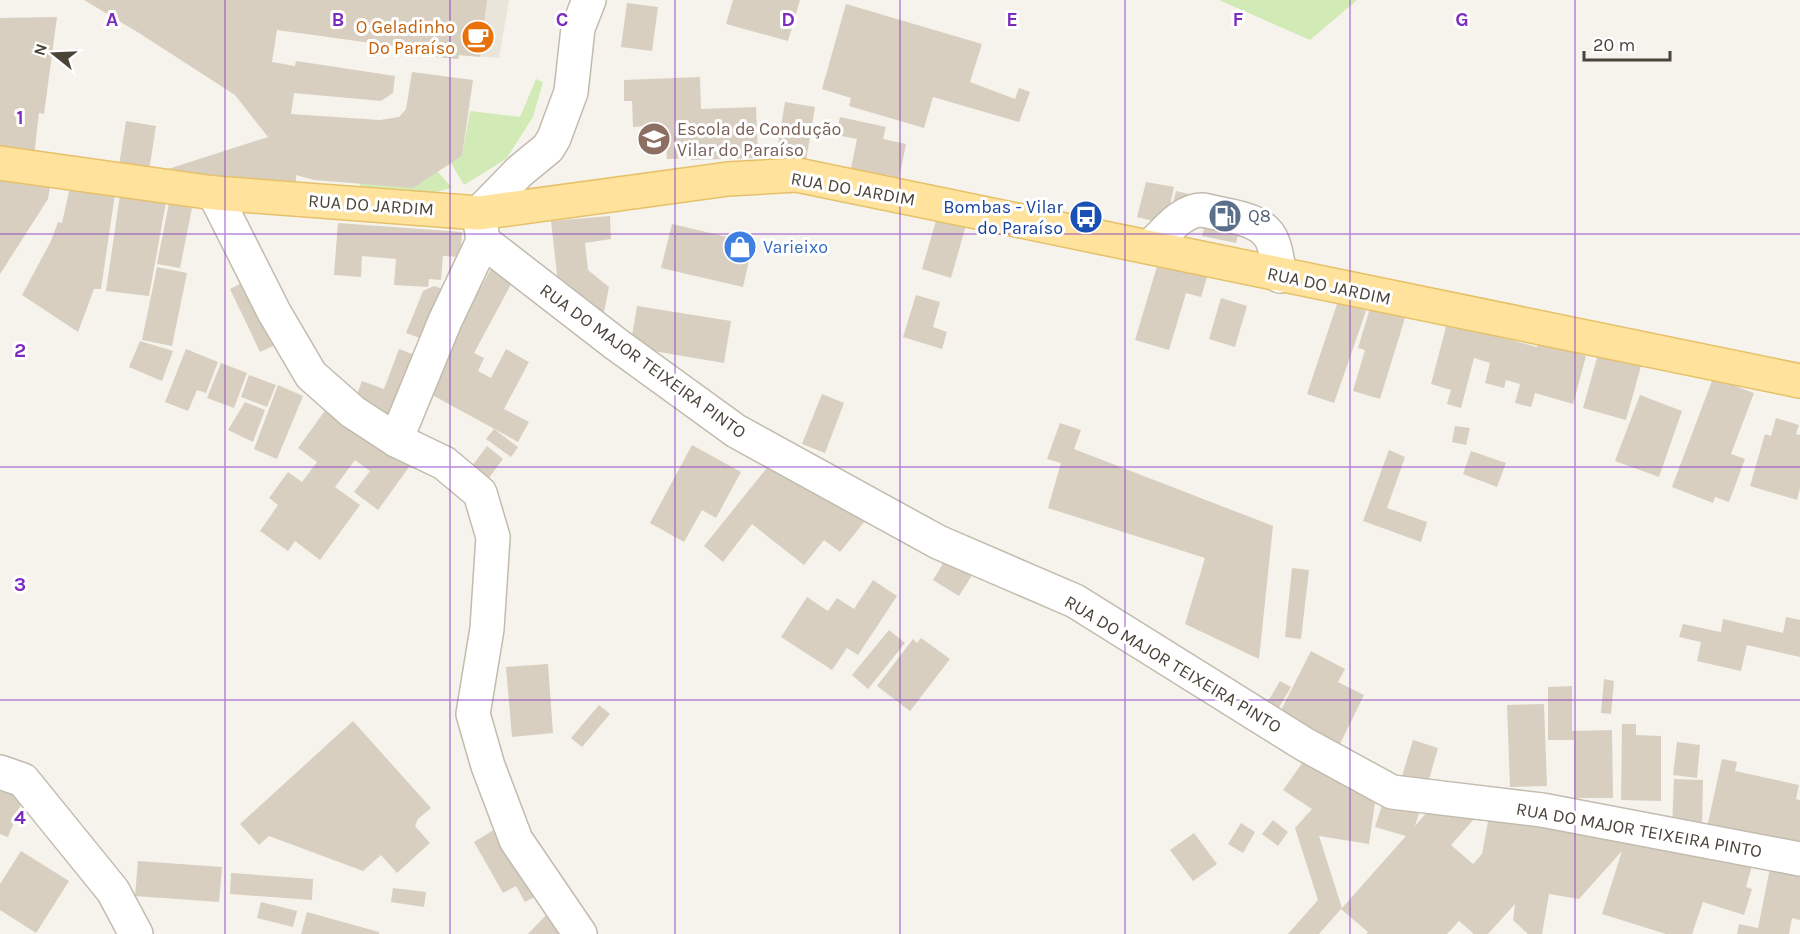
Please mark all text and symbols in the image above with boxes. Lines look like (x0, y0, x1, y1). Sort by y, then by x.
text: A (106, 8, 119, 31)
text: B (332, 8, 344, 31)
text: C (556, 8, 568, 31)
text: D (781, 8, 795, 31)
text: E (1006, 8, 1018, 31)
text: F (1233, 8, 1244, 31)
text: G (1455, 8, 1469, 31)
place label: O Geladinho Do Paraíso (356, 16, 455, 59)
cafe icon: O Geladinho Do Paraíso (460, 19, 496, 55)
north arrow (24, 24, 84, 84)
scale bar (1584, 24, 1670, 62)
text: 20 m (1593, 34, 1635, 56)
text: N (29, 41, 51, 58)
text: 1 (16, 106, 24, 129)
place label: Escola de Condução Vilar do Paraíso (677, 118, 841, 161)
school or university icon: Escola de Condução Vilar do Paraíso (636, 121, 672, 157)
street label: RUA DO JARDIM (789, 167, 917, 211)
street label: RUA DO JARDIM (307, 190, 435, 220)
place label: Bombas - Vilar do Paraíso (943, 196, 1063, 239)
fuel station icon: Q8 (1207, 198, 1243, 234)
bus stop icon: Bombas - Vilar do Paraíso (1068, 199, 1104, 235)
place label: Q8 (1248, 205, 1271, 227)
shop icon: Varieixo (722, 229, 758, 265)
place label: Varieixo (763, 236, 828, 258)
street label: RUA DO JARDIM (1265, 262, 1393, 310)
street label: RUA DO MAJOR TEIXEIRA PINTO (536, 279, 750, 443)
text: 2 (14, 339, 26, 362)
text: 3 (14, 573, 26, 596)
street label: RUA DO MAJOR TEIXEIRA PINTO (1060, 590, 1286, 738)
street label: RUA DO MAJOR TEIXEIRA PINTO (1514, 798, 1764, 862)
text: 4 (14, 806, 26, 829)

